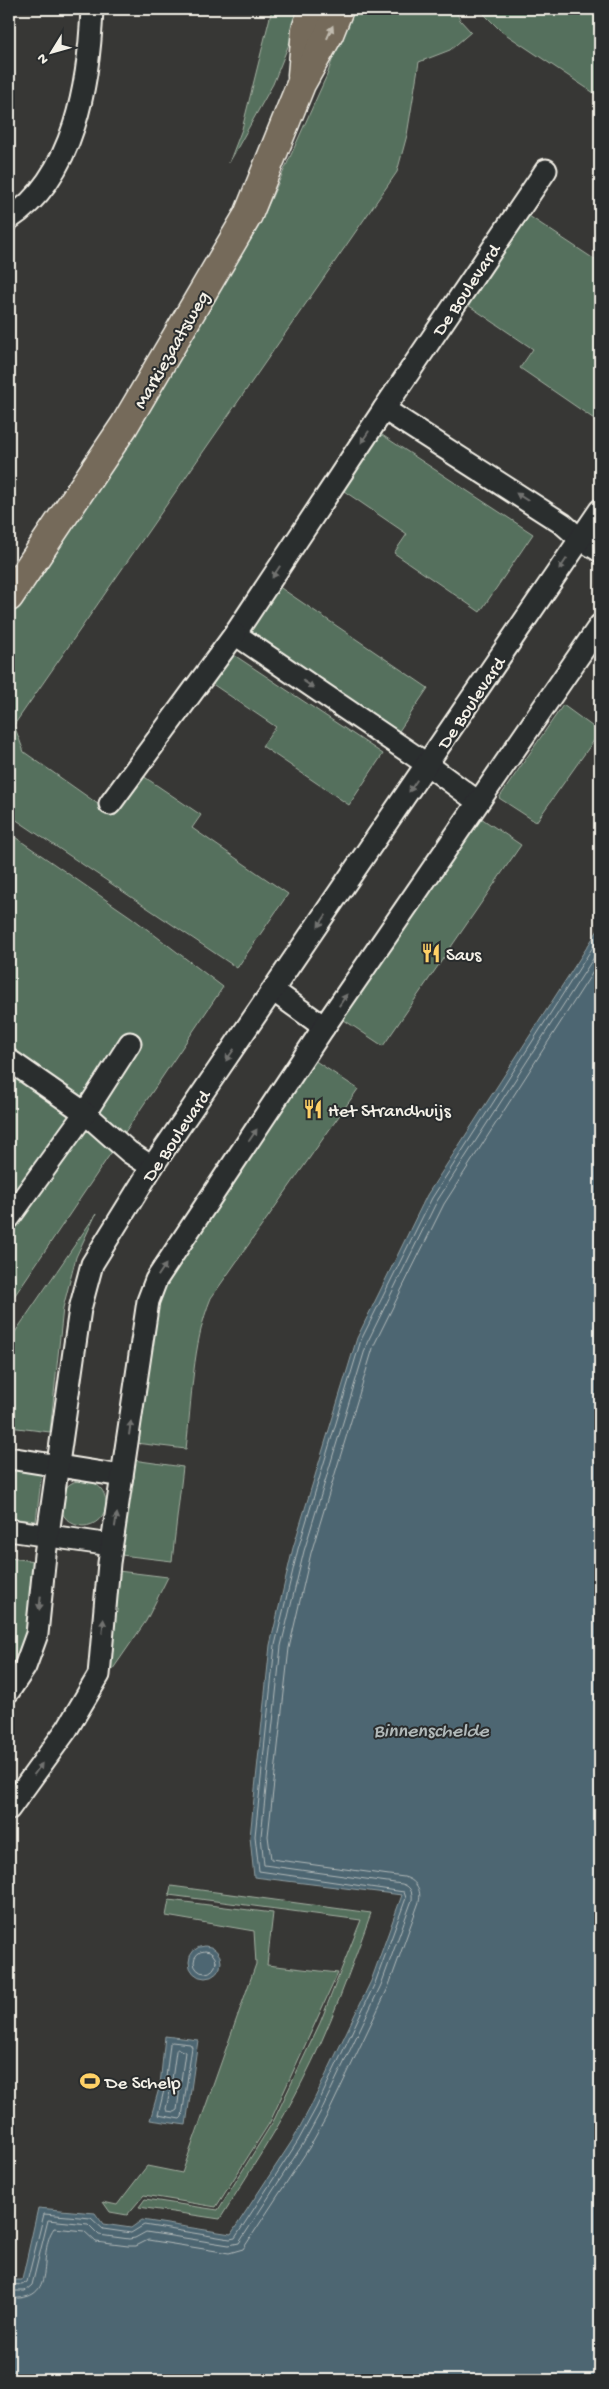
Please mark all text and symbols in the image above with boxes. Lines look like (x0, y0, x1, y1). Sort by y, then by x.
one-way arrow (326, 25, 334, 39)
north arrow (28, 28, 78, 78)
text: N (34, 50, 53, 67)
street label: De Boulevard (428, 239, 508, 343)
street label: Markiezaatsweg (130, 287, 216, 414)
one-way arrow (360, 430, 370, 443)
one-way arrow (515, 493, 528, 502)
one-way arrow (558, 558, 568, 571)
one-way arrow (271, 565, 280, 579)
street label: De Boulevard (433, 652, 513, 756)
one-way arrow (302, 679, 315, 689)
one-way arrow (408, 779, 418, 793)
one-way arrow (317, 914, 327, 927)
restaurant icon: Saus (420, 942, 442, 964)
place label: Saus (446, 945, 482, 968)
one-way arrow (338, 993, 348, 1007)
one-way arrow (225, 1048, 235, 1061)
street label: De Boulevard (138, 1085, 218, 1189)
restaurant icon: Het Strandhuijs (302, 1098, 324, 1120)
place label: Het Strandhuijs (328, 1101, 452, 1124)
one-way arrow (248, 1128, 257, 1141)
one-way arrow (158, 1263, 167, 1277)
one-way arrow (126, 1419, 134, 1435)
one-way arrow (112, 1511, 120, 1527)
one-way arrow (36, 1596, 44, 1612)
one-way arrow (100, 1617, 108, 1633)
water label: Binnenschelde (373, 1721, 489, 1744)
one-way arrow (32, 1763, 42, 1776)
sports icon: De Schelp (79, 2070, 101, 2092)
place label: De Schelp (103, 2073, 181, 2096)

